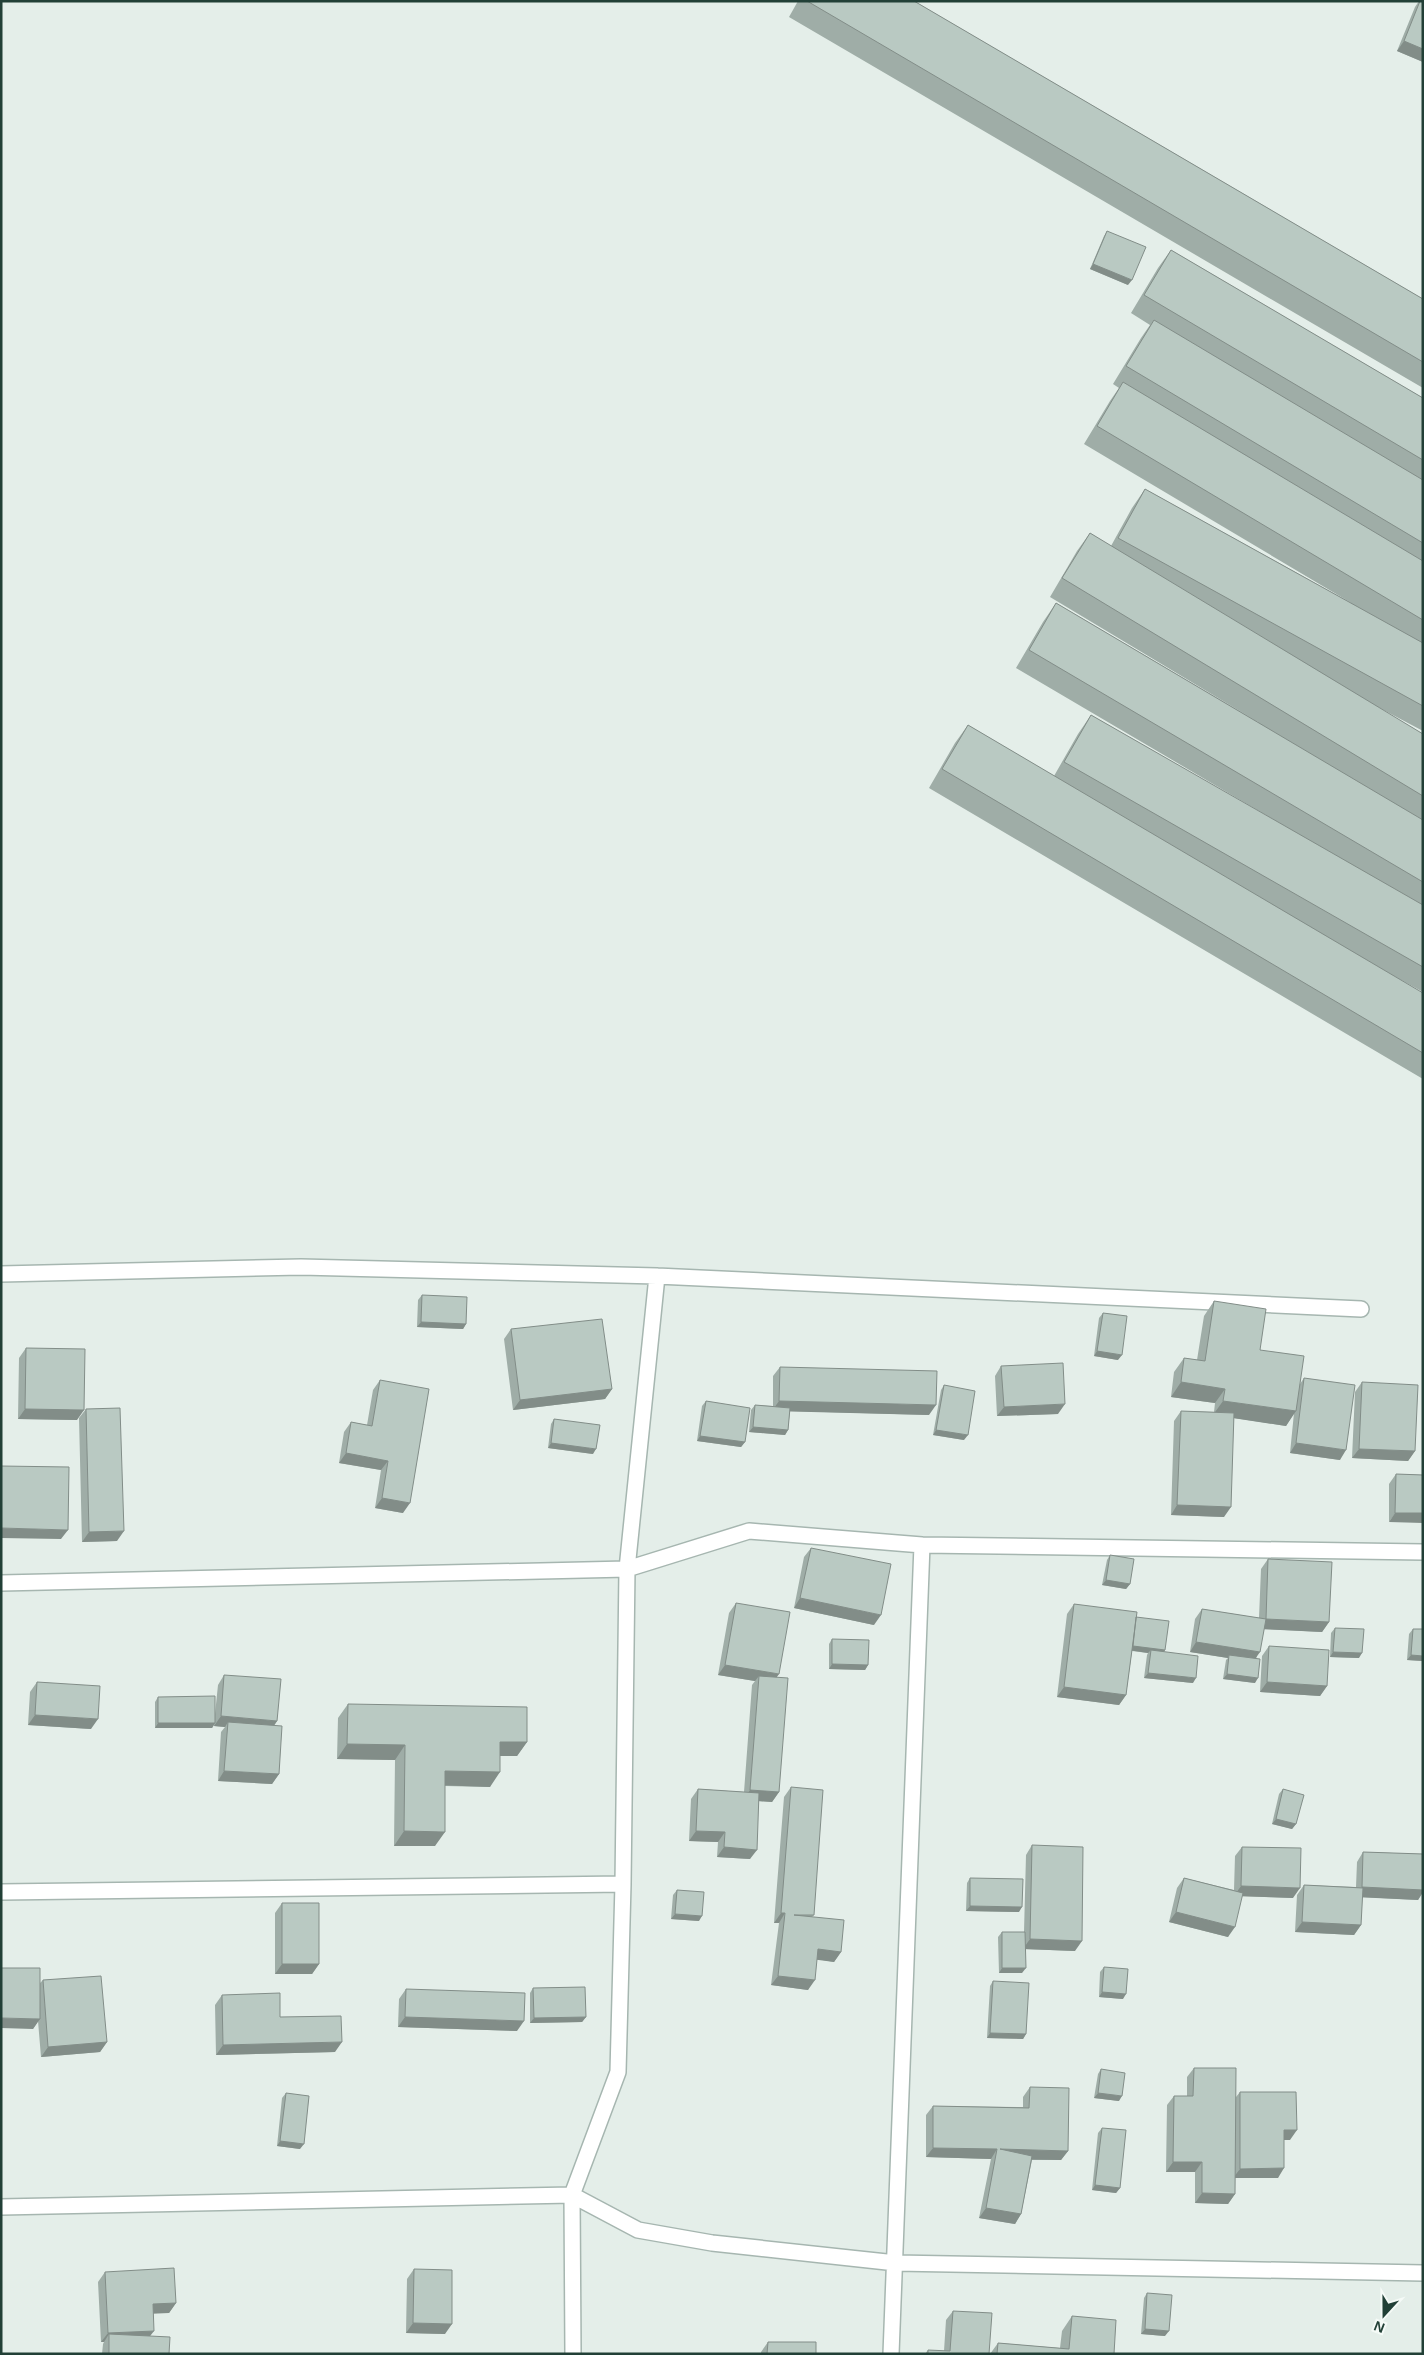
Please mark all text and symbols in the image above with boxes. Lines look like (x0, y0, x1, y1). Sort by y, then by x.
north arrow (1359, 2290, 1409, 2340)
text: N (1372, 2318, 1387, 2336)

